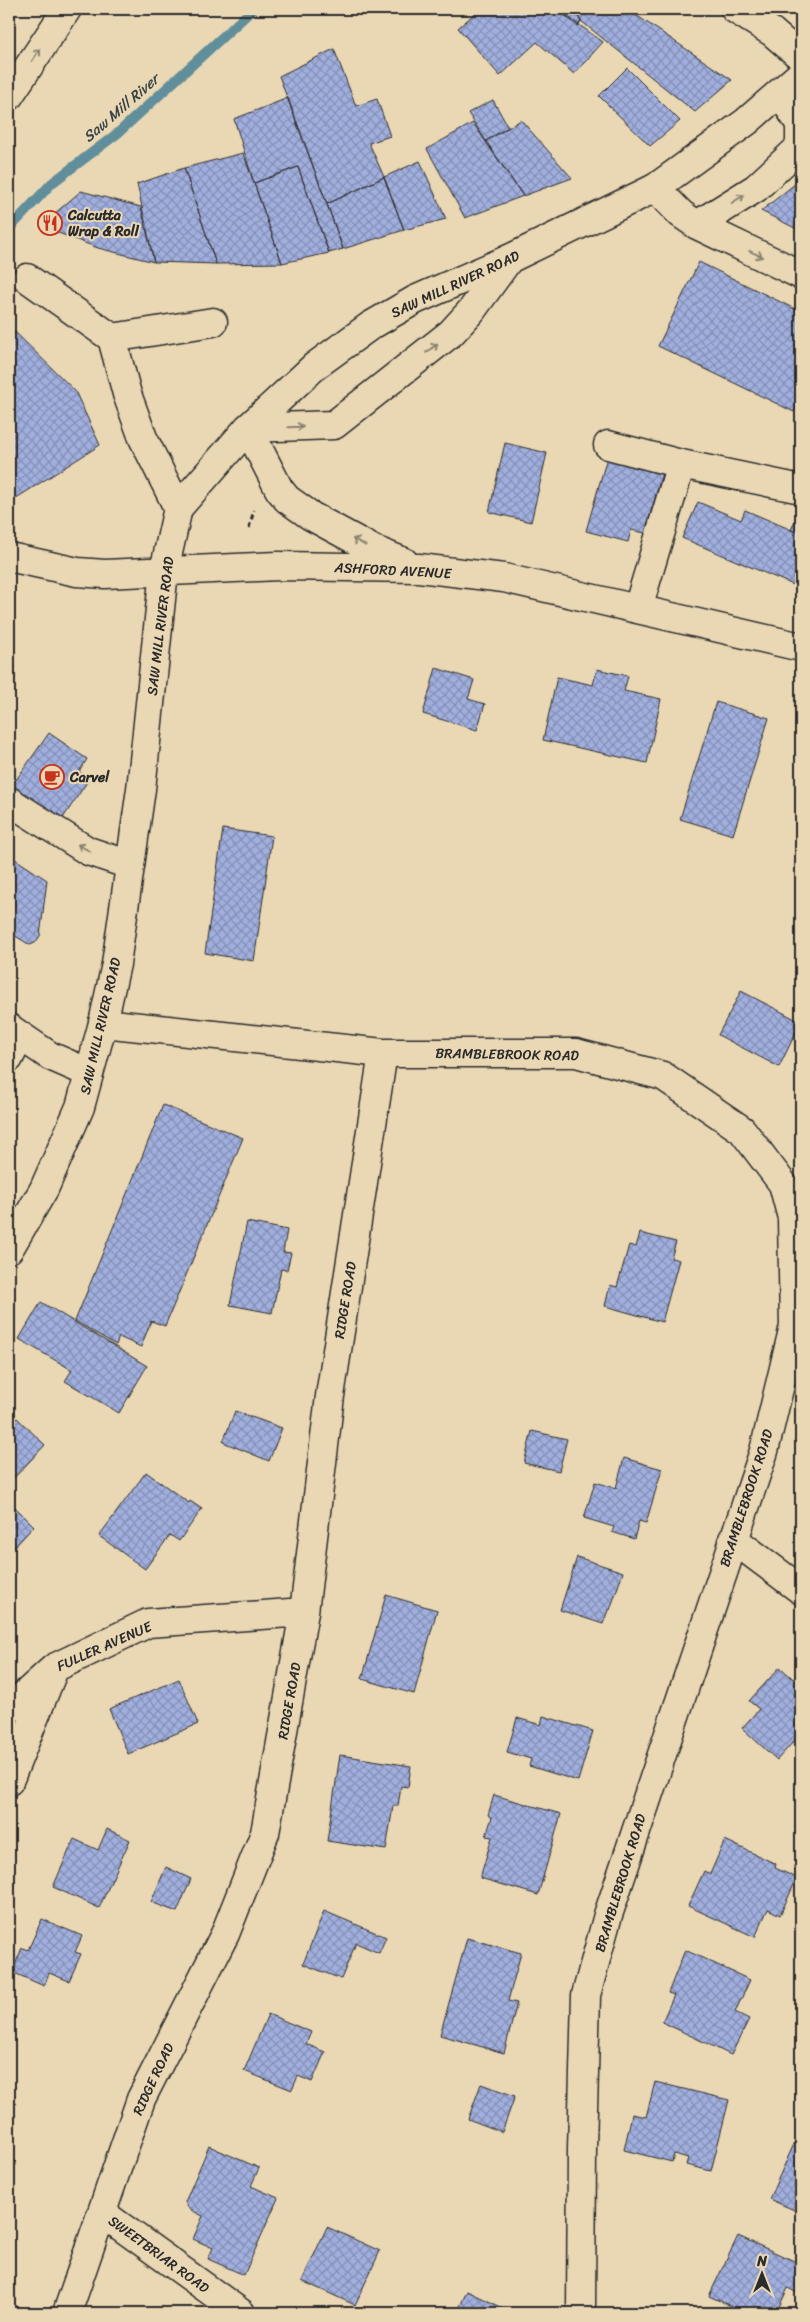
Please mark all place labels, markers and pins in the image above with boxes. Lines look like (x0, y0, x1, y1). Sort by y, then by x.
place label: Calcutta Wrap & Roll (67, 203, 140, 244)
restaurant icon: Calcutta Wrap & Roll (37, 210, 63, 236)
cafe icon: Carvel (39, 764, 65, 790)
place label: Carvel (69, 765, 110, 790)

